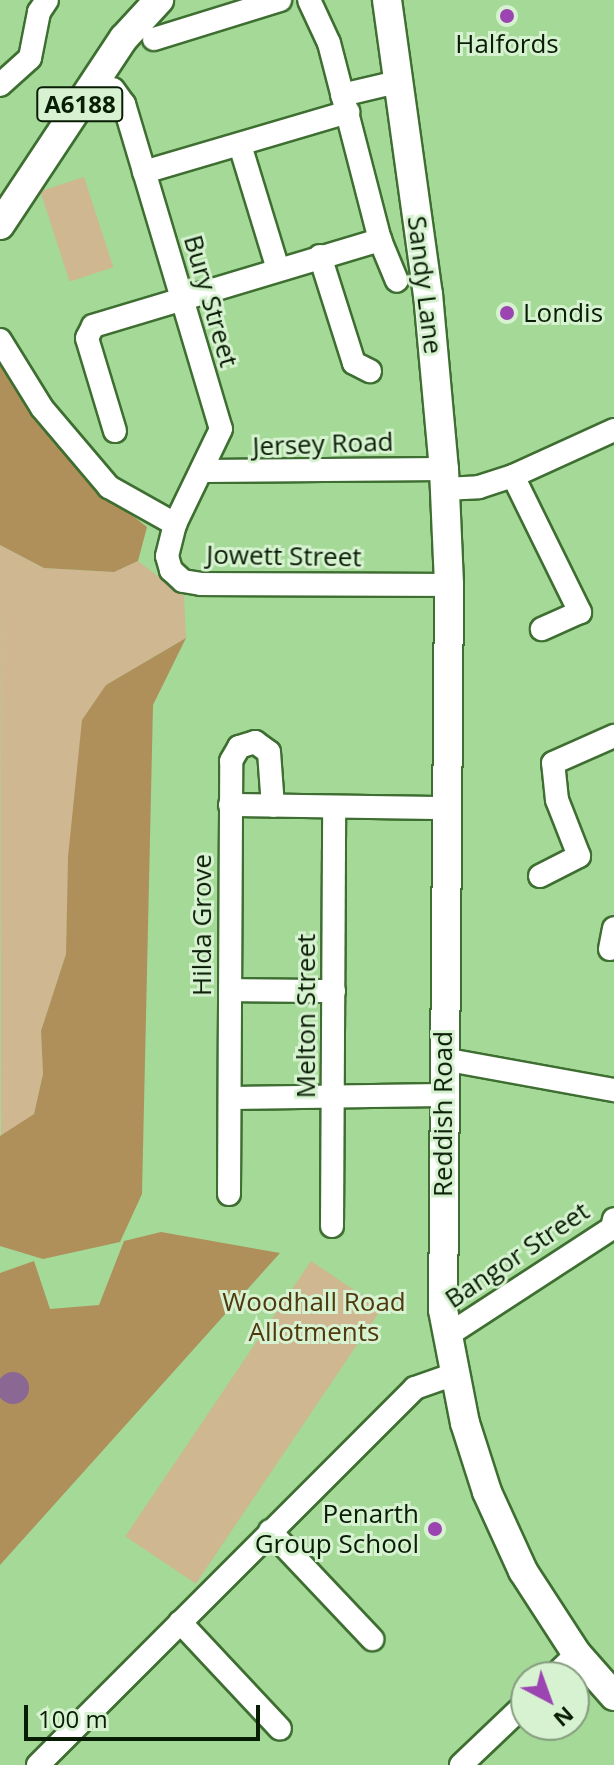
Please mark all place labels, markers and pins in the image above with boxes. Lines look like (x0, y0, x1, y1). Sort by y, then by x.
marker: Halfords (498, 7, 516, 25)
place label: Halfords (455, 28, 559, 60)
place label: Londis (523, 297, 603, 329)
marker: Londis (498, 304, 516, 322)
place label: Penarth Group School (255, 1498, 419, 1560)
marker: Penarth Group School (426, 1520, 444, 1538)

